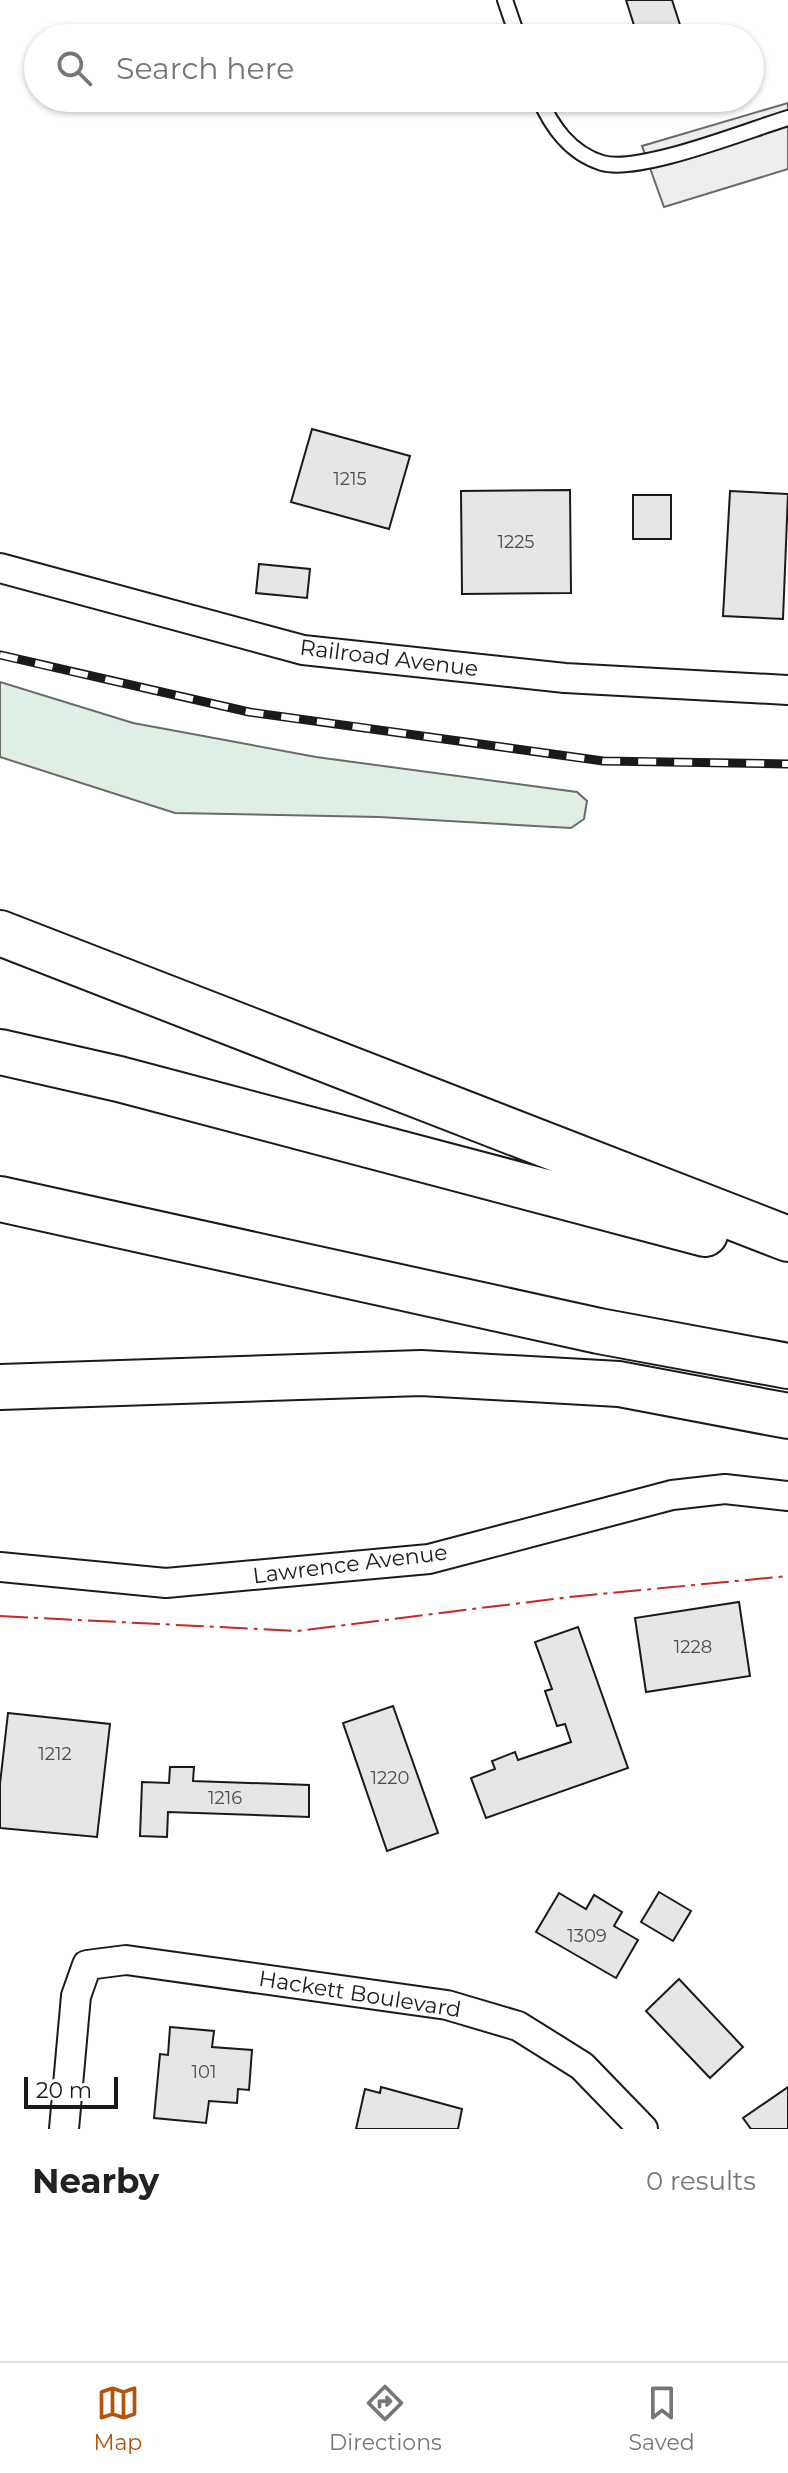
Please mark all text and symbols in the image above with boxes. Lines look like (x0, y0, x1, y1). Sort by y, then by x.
search box (24, 24, 764, 112)
icon: search (52, 46, 96, 90)
text: Search here (116, 50, 294, 87)
house number: 1215 (333, 468, 367, 490)
house number: 1225 (497, 531, 535, 553)
street label: Railroad Avenue (298, 634, 480, 682)
street label: Lawrence Avenue (251, 1539, 449, 1589)
house number: 1228 (674, 1636, 712, 1658)
house number: 1212 (38, 1743, 72, 1765)
house number: 1220 (371, 1767, 409, 1789)
house number: 1216 (208, 1787, 242, 1809)
house number: 1309 (567, 1925, 607, 1947)
street label: Hackett Boulevard (257, 1965, 463, 2023)
house number: 101 (192, 2061, 216, 2083)
scale bar (24, 2073, 118, 2109)
text: 20 m (36, 2077, 92, 2104)
text: Nearby (32, 2160, 159, 2202)
text: 0 results (646, 2165, 756, 2197)
tab: Map (93, 2381, 142, 2456)
tab: Directions (329, 2381, 442, 2456)
tab: Saved (629, 2381, 695, 2456)

